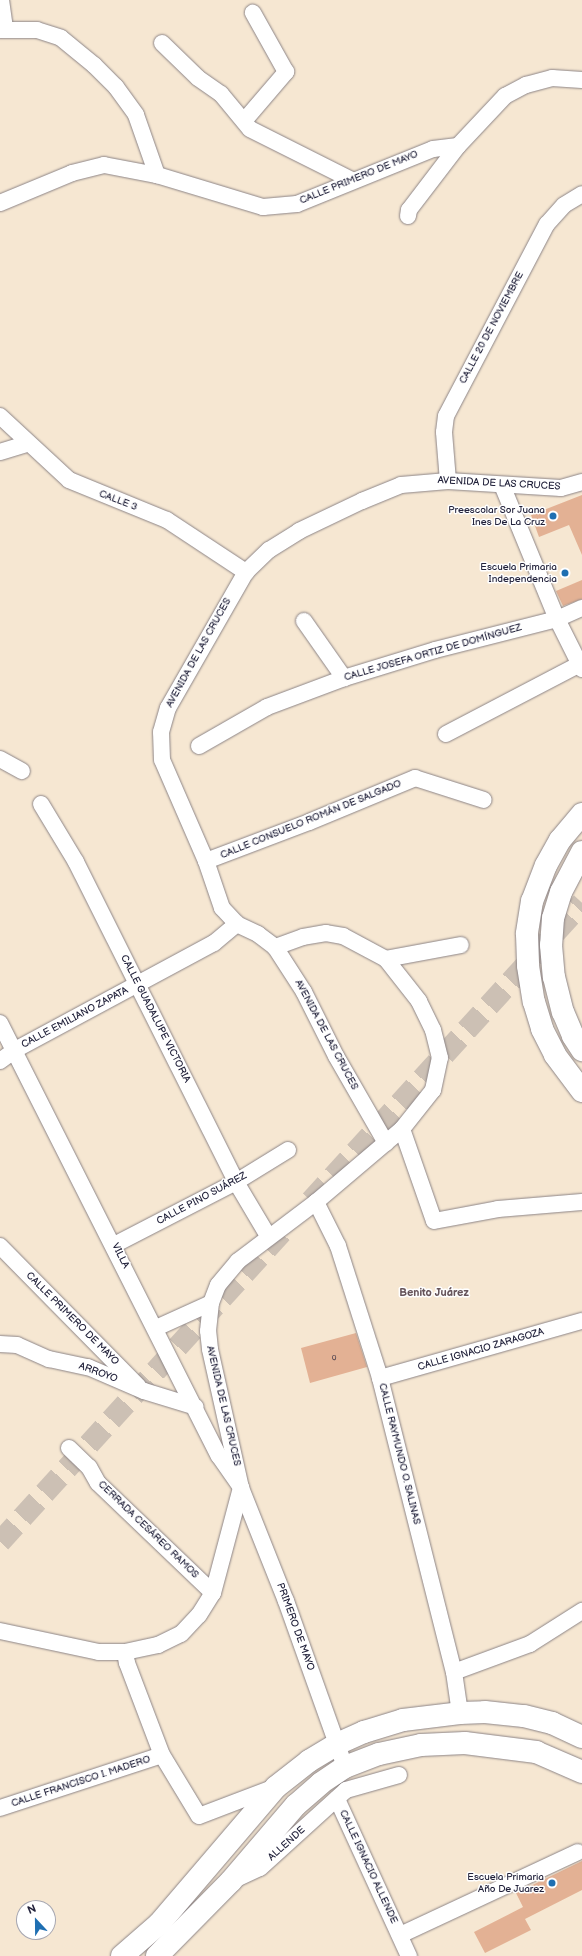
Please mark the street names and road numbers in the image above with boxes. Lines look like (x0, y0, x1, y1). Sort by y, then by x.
street label: CALLE PRIMERO DE MAYO (298, 149, 420, 207)
street label: CALLE 20 DE NOVIEMBRE (457, 270, 527, 386)
street label: AVENIDA DE LAS CRUCES (437, 475, 561, 493)
street label: CALLE 3 (97, 488, 139, 514)
street label: AVENIDA DE LAS CRUCES (164, 596, 234, 710)
street label: CALLE JOSEFA ORTIZ DE DOMÍNGUEZ (343, 622, 523, 684)
street label: CALLE CONSUELO ROMÁN DE SALGADO (219, 778, 403, 862)
street label: CALLE GUADALUPE VICTORIA (117, 953, 193, 1085)
street label: AVENIDA DE LAS CRUCES (292, 978, 360, 1092)
street label: CALLE EMILIANO ZAPATA (20, 985, 130, 1051)
street label: CALLE PINO SUÁREZ (155, 1170, 249, 1228)
street label: VILLA (109, 1241, 131, 1271)
street label: CALLE PRIMERO DE MAYO (23, 1270, 121, 1368)
street label: CALLE IGNACIO ZARAGOZA (417, 1326, 545, 1374)
street label: AVENIDA DE LAS CRUCES (203, 1345, 243, 1467)
street label: ARROYO (77, 1360, 119, 1386)
street label: CALLE RAYMUNDO O. SALINAS (376, 1382, 422, 1526)
street label: CERRADA CESÁREO RAMOS (95, 1479, 201, 1581)
street label: PRIMERO DE MAYO (274, 1581, 316, 1673)
street label: CALLE FRANCISCO I. MADERO (10, 1754, 152, 1810)
street label: CALLE IGNACIO ALLENDE (336, 1808, 400, 1926)
street label: ALLENDE (266, 1824, 308, 1864)

